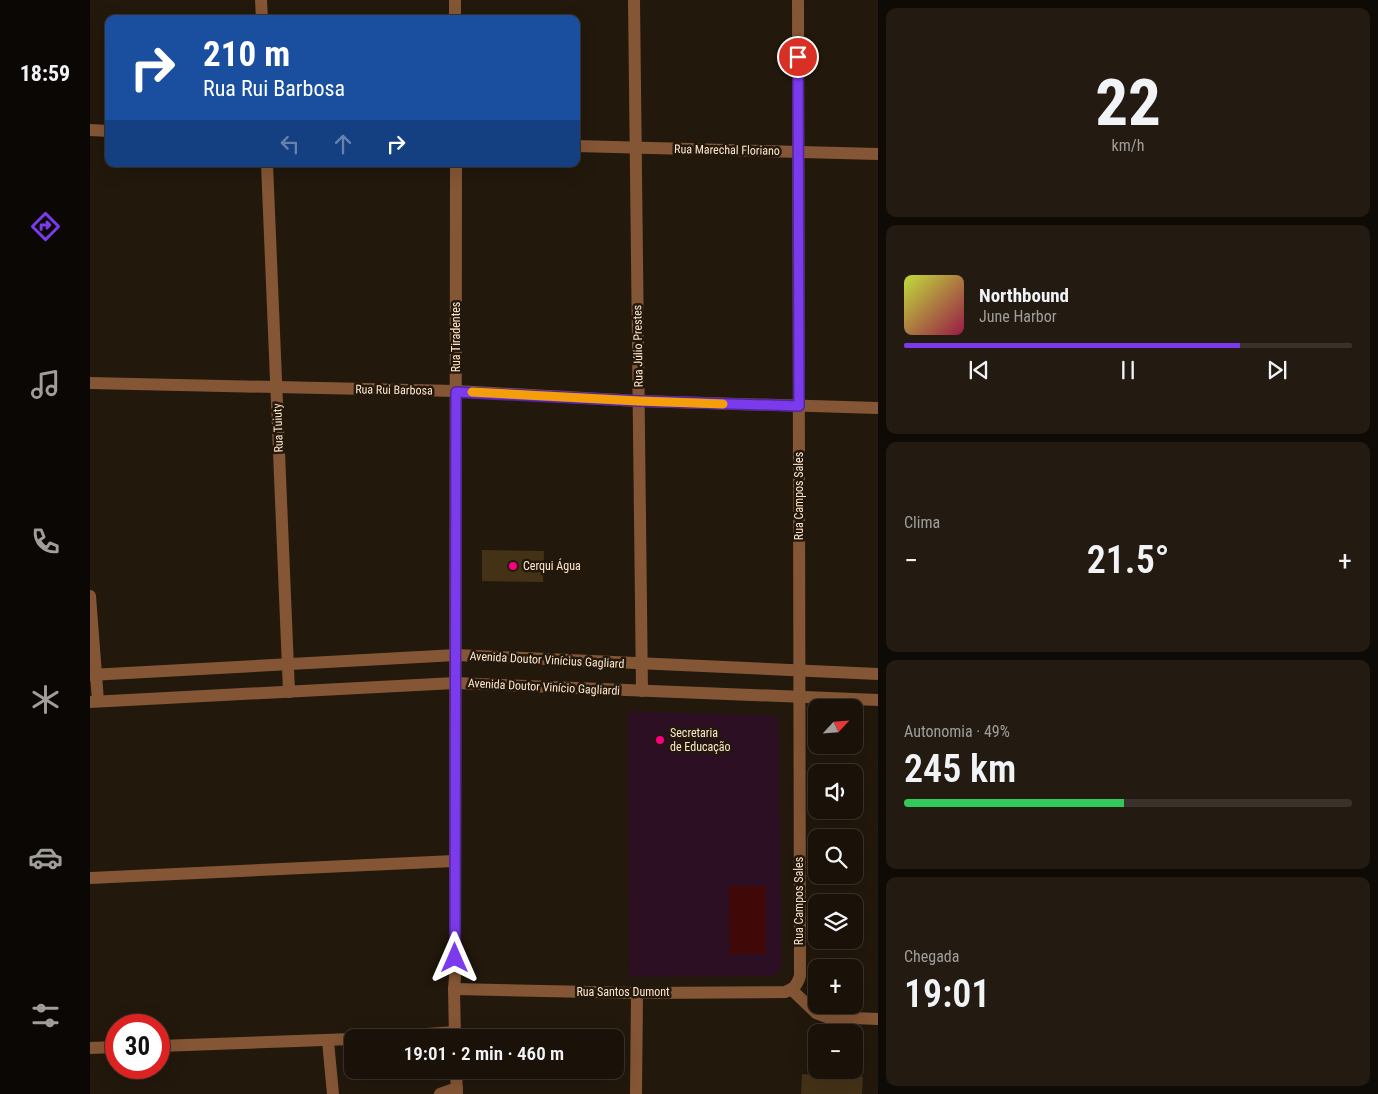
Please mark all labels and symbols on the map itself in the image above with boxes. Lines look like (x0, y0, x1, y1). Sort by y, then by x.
pin (777, 36, 819, 78)
street label: Rua Marechal Floriano (674, 142, 780, 158)
street label: Rua Tiradentes (449, 302, 463, 372)
street label: Rua Júlio Prestes (630, 305, 646, 387)
street label: Rua Rui Barbosa (355, 382, 433, 398)
street label: Rua Tuiuty (270, 403, 286, 453)
street label: Rua Campos Sales (792, 452, 806, 540)
place label: Cerqui Água (523, 558, 581, 573)
marker: Cerqui Água (507, 560, 519, 572)
street label: Avenida Doutor Vinícius Gagliard (469, 649, 625, 671)
street label: Avenida Doutor Vinício Gagliardi (468, 676, 620, 698)
north arrow (808, 699, 862, 754)
place label: Secretaria de Educação (670, 726, 731, 754)
marker: Secretaria de Educação (654, 734, 666, 746)
street label: Rua Campos Sales (792, 857, 806, 945)
position arrow (428, 931, 480, 983)
street label: Rua Santos Dumont (576, 985, 670, 999)
speed limit sign: 30 (105, 1014, 170, 1079)

